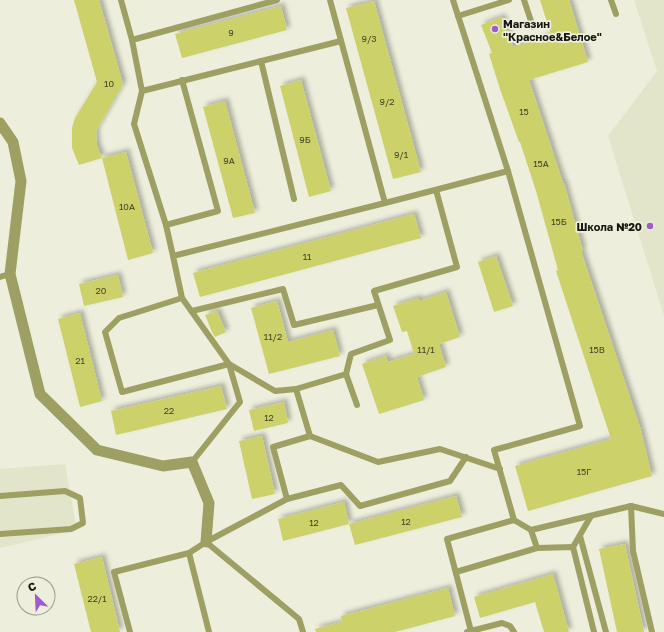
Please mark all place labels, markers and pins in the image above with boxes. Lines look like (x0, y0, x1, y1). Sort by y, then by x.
place label: Магазин "Красное&Белое" (503, 17, 602, 43)
marker: Магазин "Красное&Белое" (490, 24, 500, 34)
place label: Школа №20 (577, 220, 642, 233)
marker: Школа №20 (645, 221, 655, 231)

